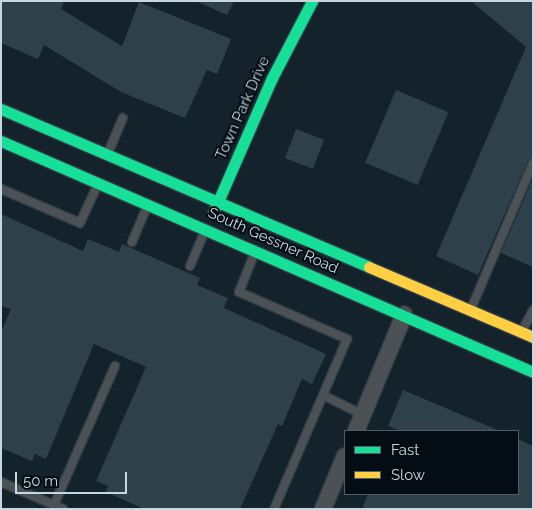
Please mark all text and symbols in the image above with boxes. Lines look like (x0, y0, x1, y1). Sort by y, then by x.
street label: Town Park Drive (212, 54, 274, 162)
street label: South Gessner Road (205, 204, 341, 278)
legend (344, 430, 519, 495)
text: Fast (391, 441, 419, 459)
scale bar (18, 462, 130, 494)
text: Slow (391, 466, 425, 484)
text: 50 m (23, 472, 58, 490)

